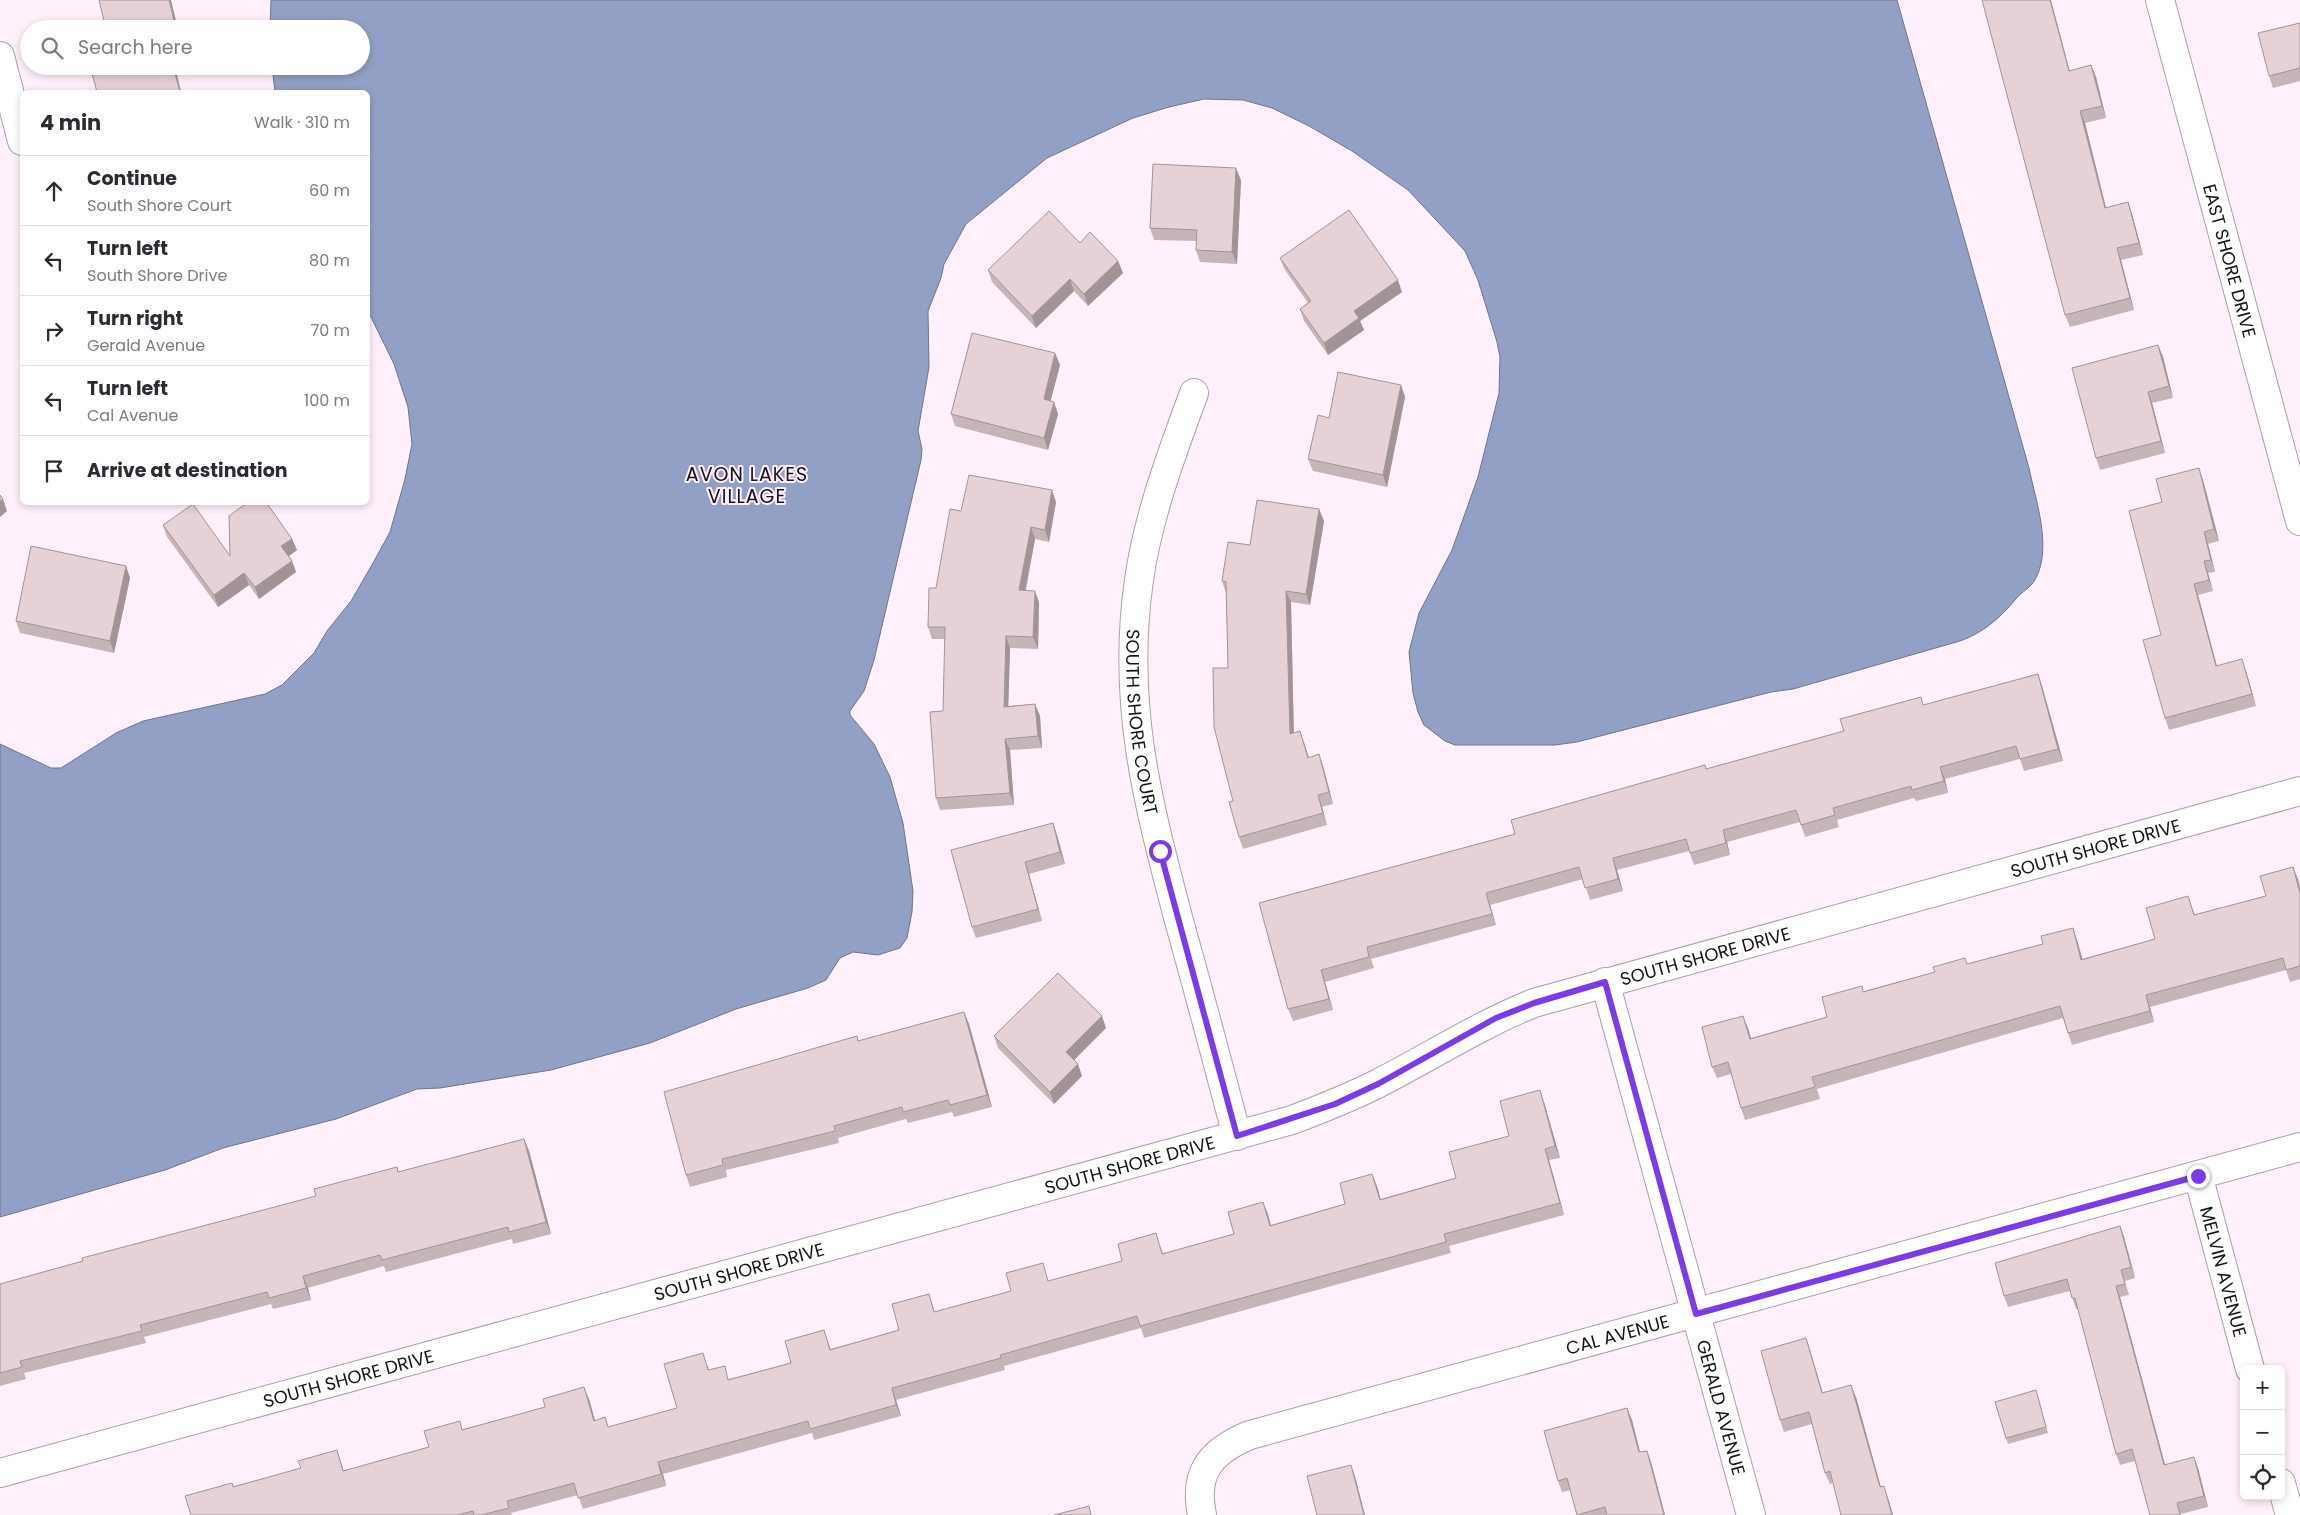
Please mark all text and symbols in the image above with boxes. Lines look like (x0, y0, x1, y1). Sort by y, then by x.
search box (20, 20, 370, 75)
icon: search (38, 34, 66, 62)
text: Search here (78, 34, 192, 61)
text: 4 min (40, 108, 101, 137)
text: Walk · 310 m (254, 111, 350, 134)
text: Continue (87, 165, 177, 192)
icon: ahead (40, 177, 68, 205)
text: 60 m (309, 179, 350, 202)
street label: EAST SHORE DRIVE (2197, 181, 2263, 340)
text: South Shore Court (87, 194, 232, 217)
text: Turn left (87, 235, 168, 262)
icon: left (40, 247, 68, 275)
text: 80 m (309, 249, 350, 272)
text: South Shore Drive (87, 264, 227, 287)
text: Turn right (87, 305, 183, 332)
icon: right (40, 317, 68, 345)
text: 70 m (310, 319, 350, 342)
text: Gerald Avenue (87, 334, 205, 357)
text: Turn left (87, 375, 168, 402)
icon: left (40, 387, 68, 415)
text: 100 m (304, 389, 350, 412)
text: Cal Avenue (87, 404, 178, 427)
icon: arrive (40, 457, 68, 485)
text: Arrive at destination (87, 457, 288, 484)
district label: AVON LAKES VILLAGE (686, 461, 808, 510)
street label: SOUTH SHORE COURT (1121, 628, 1165, 817)
street label: SOUTH SHORE DRIVE (2007, 812, 2183, 883)
route start (1149, 840, 1172, 863)
street label: SOUTH SHORE DRIVE (1617, 920, 1793, 991)
street label: SOUTH SHORE DRIVE (1042, 1129, 1218, 1200)
route end (2187, 1165, 2210, 1188)
street label: MELVIN AVENUE (2194, 1204, 2253, 1340)
street label: SOUTH SHORE DRIVE (651, 1236, 827, 1306)
street label: CAL AVENUE (1563, 1308, 1672, 1360)
street label: GERALD AVENUE (1691, 1337, 1752, 1478)
street label: SOUTH SHORE DRIVE (260, 1343, 436, 1413)
map controls (2240, 1365, 2285, 1500)
button: + (2240, 1365, 2285, 1410)
button: − (2240, 1410, 2285, 1455)
button: locate (2240, 1455, 2285, 1500)

